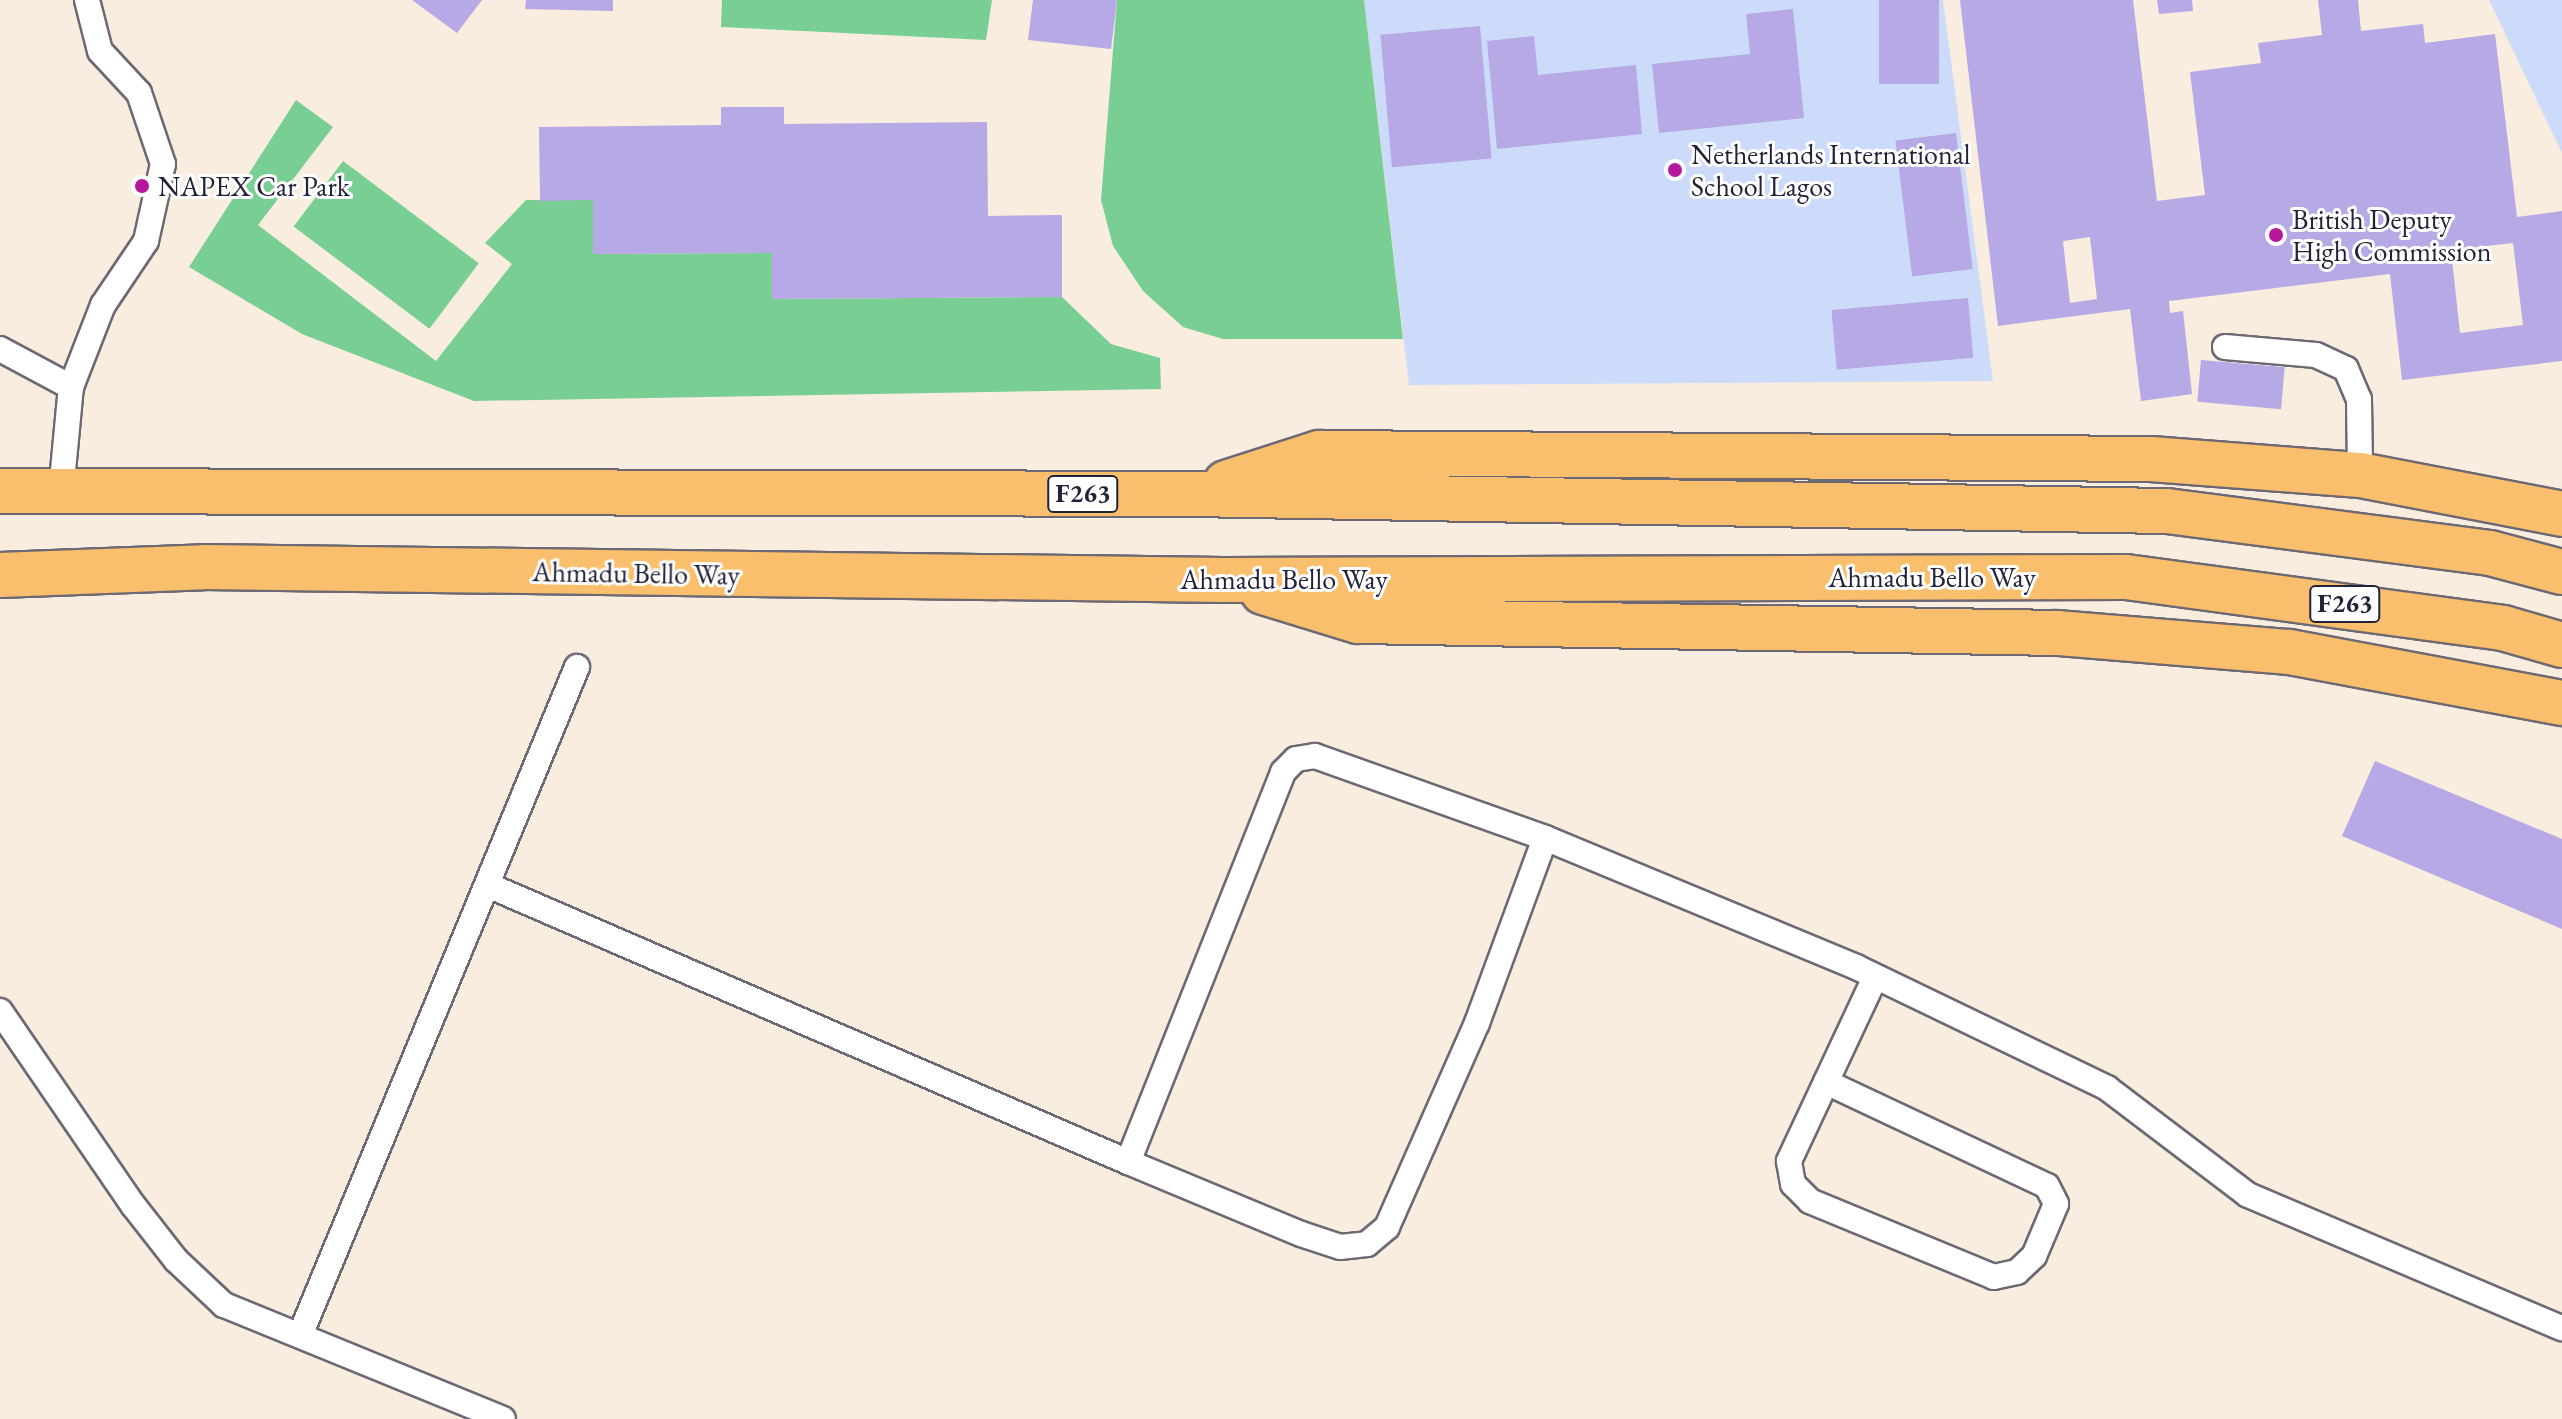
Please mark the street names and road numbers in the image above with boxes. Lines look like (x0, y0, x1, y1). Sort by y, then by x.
road number: F263 (1047, 472, 1119, 516)
street label: Ahmadu Bello Way (532, 554, 740, 592)
street label: Ahmadu Bello Way (1828, 560, 2036, 594)
street label: Ahmadu Bello Way (1180, 562, 1388, 596)
road number: F263 (2309, 582, 2381, 626)

